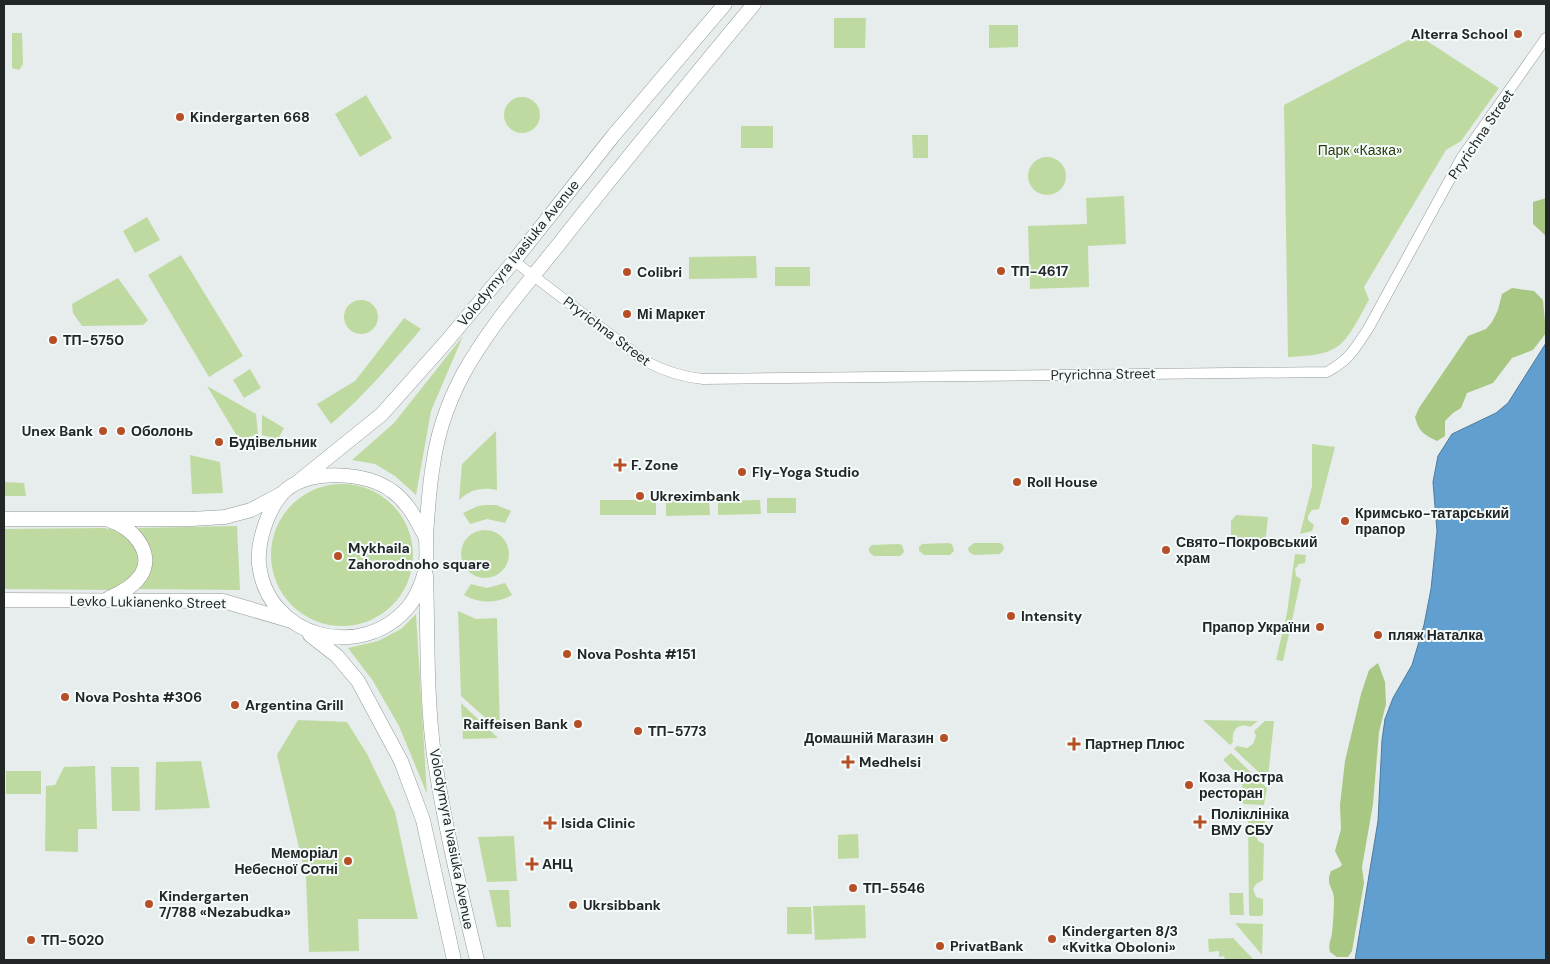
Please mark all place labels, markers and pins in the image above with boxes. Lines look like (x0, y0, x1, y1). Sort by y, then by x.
place label: Alterra School (1411, 25, 1508, 43)
marker: Alterra School (1512, 28, 1524, 40)
place label: Kindergarten 668 (190, 108, 310, 126)
marker: Kindergarten 668 (174, 111, 186, 123)
place label: ТП-4617 (1011, 262, 1069, 280)
place label: Colibri (637, 263, 682, 281)
marker: ТП-4617 (995, 265, 1007, 277)
marker: Colibri (621, 266, 633, 278)
place label: Мі Маркет (637, 305, 706, 323)
marker: Мі Маркет (621, 308, 633, 320)
place label: ТП-5750 (63, 331, 124, 349)
marker: ТП-5750 (47, 334, 59, 346)
place label: Unex Bank (22, 422, 93, 440)
place label: Оболонь (131, 422, 193, 440)
marker: Unex Bank (97, 425, 109, 437)
marker: Оболонь (115, 425, 127, 437)
place label: Будівельник (229, 433, 318, 451)
marker: Будівельник (213, 436, 225, 448)
place label: F. Zone (631, 456, 678, 474)
marker: F. Zone (613, 458, 627, 472)
place label: Fly-Yoga Studio (752, 463, 860, 481)
marker: Fly-Yoga Studio (736, 466, 748, 478)
place label: Roll House (1027, 473, 1098, 491)
marker: Roll House (1011, 476, 1023, 488)
place label: Ukreximbank (650, 487, 740, 505)
marker: Ukreximbank (634, 490, 646, 502)
place label: Кримсько-татарський прапор (1355, 504, 1509, 538)
marker: Кримсько-татарський прапор (1339, 515, 1351, 527)
place label: Свято-Покровський храм (1176, 533, 1318, 567)
place label: Mykhaila Zahorodnoho square (348, 539, 490, 573)
marker: Свято-Покровський храм (1160, 544, 1172, 556)
marker: Mykhaila Zahorodnoho square (332, 550, 344, 562)
place label: Intensity (1021, 607, 1083, 625)
marker: Intensity (1005, 610, 1017, 622)
place label: Прапор України (1202, 618, 1310, 636)
marker: Прапор України (1314, 621, 1326, 633)
place label: пляж Наталка (1388, 626, 1483, 644)
marker: пляж Наталка (1372, 629, 1384, 641)
place label: Nova Poshta #151 (577, 645, 696, 663)
marker: Nova Poshta #151 (561, 648, 573, 660)
place label: Nova Poshta #306 (75, 688, 202, 706)
marker: Nova Poshta #306 (59, 691, 71, 703)
place label: Argentina Grill (245, 696, 344, 714)
marker: Argentina Grill (229, 699, 241, 711)
place label: Raiffeisen Bank (463, 715, 568, 733)
marker: Raiffeisen Bank (572, 718, 584, 730)
place label: ТП-5773 (648, 722, 707, 740)
marker: ТП-5773 (632, 725, 644, 737)
place label: Домашній Магазин (804, 729, 934, 747)
marker: Домашній Магазин (938, 732, 950, 744)
place label: Партнер Плюс (1085, 735, 1185, 753)
marker: Партнер Плюс (1067, 737, 1081, 751)
place label: Medhelsi (859, 753, 921, 771)
marker: Medhelsi (841, 755, 855, 769)
place label: Коза Ностра ресторан (1199, 768, 1283, 802)
marker: Коза Ностра ресторан (1183, 779, 1195, 791)
place label: Поліклініка ВМУ СБУ (1211, 805, 1289, 839)
place label: Isida Clinic (561, 814, 636, 832)
marker: Поліклініка ВМУ СБУ (1193, 815, 1207, 829)
marker: Isida Clinic (543, 816, 557, 830)
place label: Меморіал Небесної Сотні (235, 844, 338, 878)
marker: Меморіал Небесної Сотні (342, 855, 354, 867)
place label: АНЦ (542, 855, 573, 873)
marker: АНЦ (526, 858, 538, 870)
place label: ТП-5546 (863, 879, 925, 897)
marker: ТП-5546 (847, 882, 859, 894)
place label: Kindergarten 7/788 «Nezabudka» (159, 887, 291, 921)
place label: Ukrsibbank (583, 896, 661, 914)
marker: Kindergarten 7/788 «Nezabudka» (143, 898, 155, 910)
marker: Ukrsibbank (567, 899, 579, 911)
place label: Kindergarten 8/3 «Kvitka Oboloni» (1062, 922, 1178, 956)
place label: ТП-5020 (41, 931, 104, 949)
marker: Kindergarten 8/3 «Kvitka Oboloni» (1046, 933, 1058, 945)
marker: ТП-5020 (25, 934, 37, 946)
place label: PrivatBank (950, 937, 1024, 955)
marker: PrivatBank (934, 940, 946, 952)

